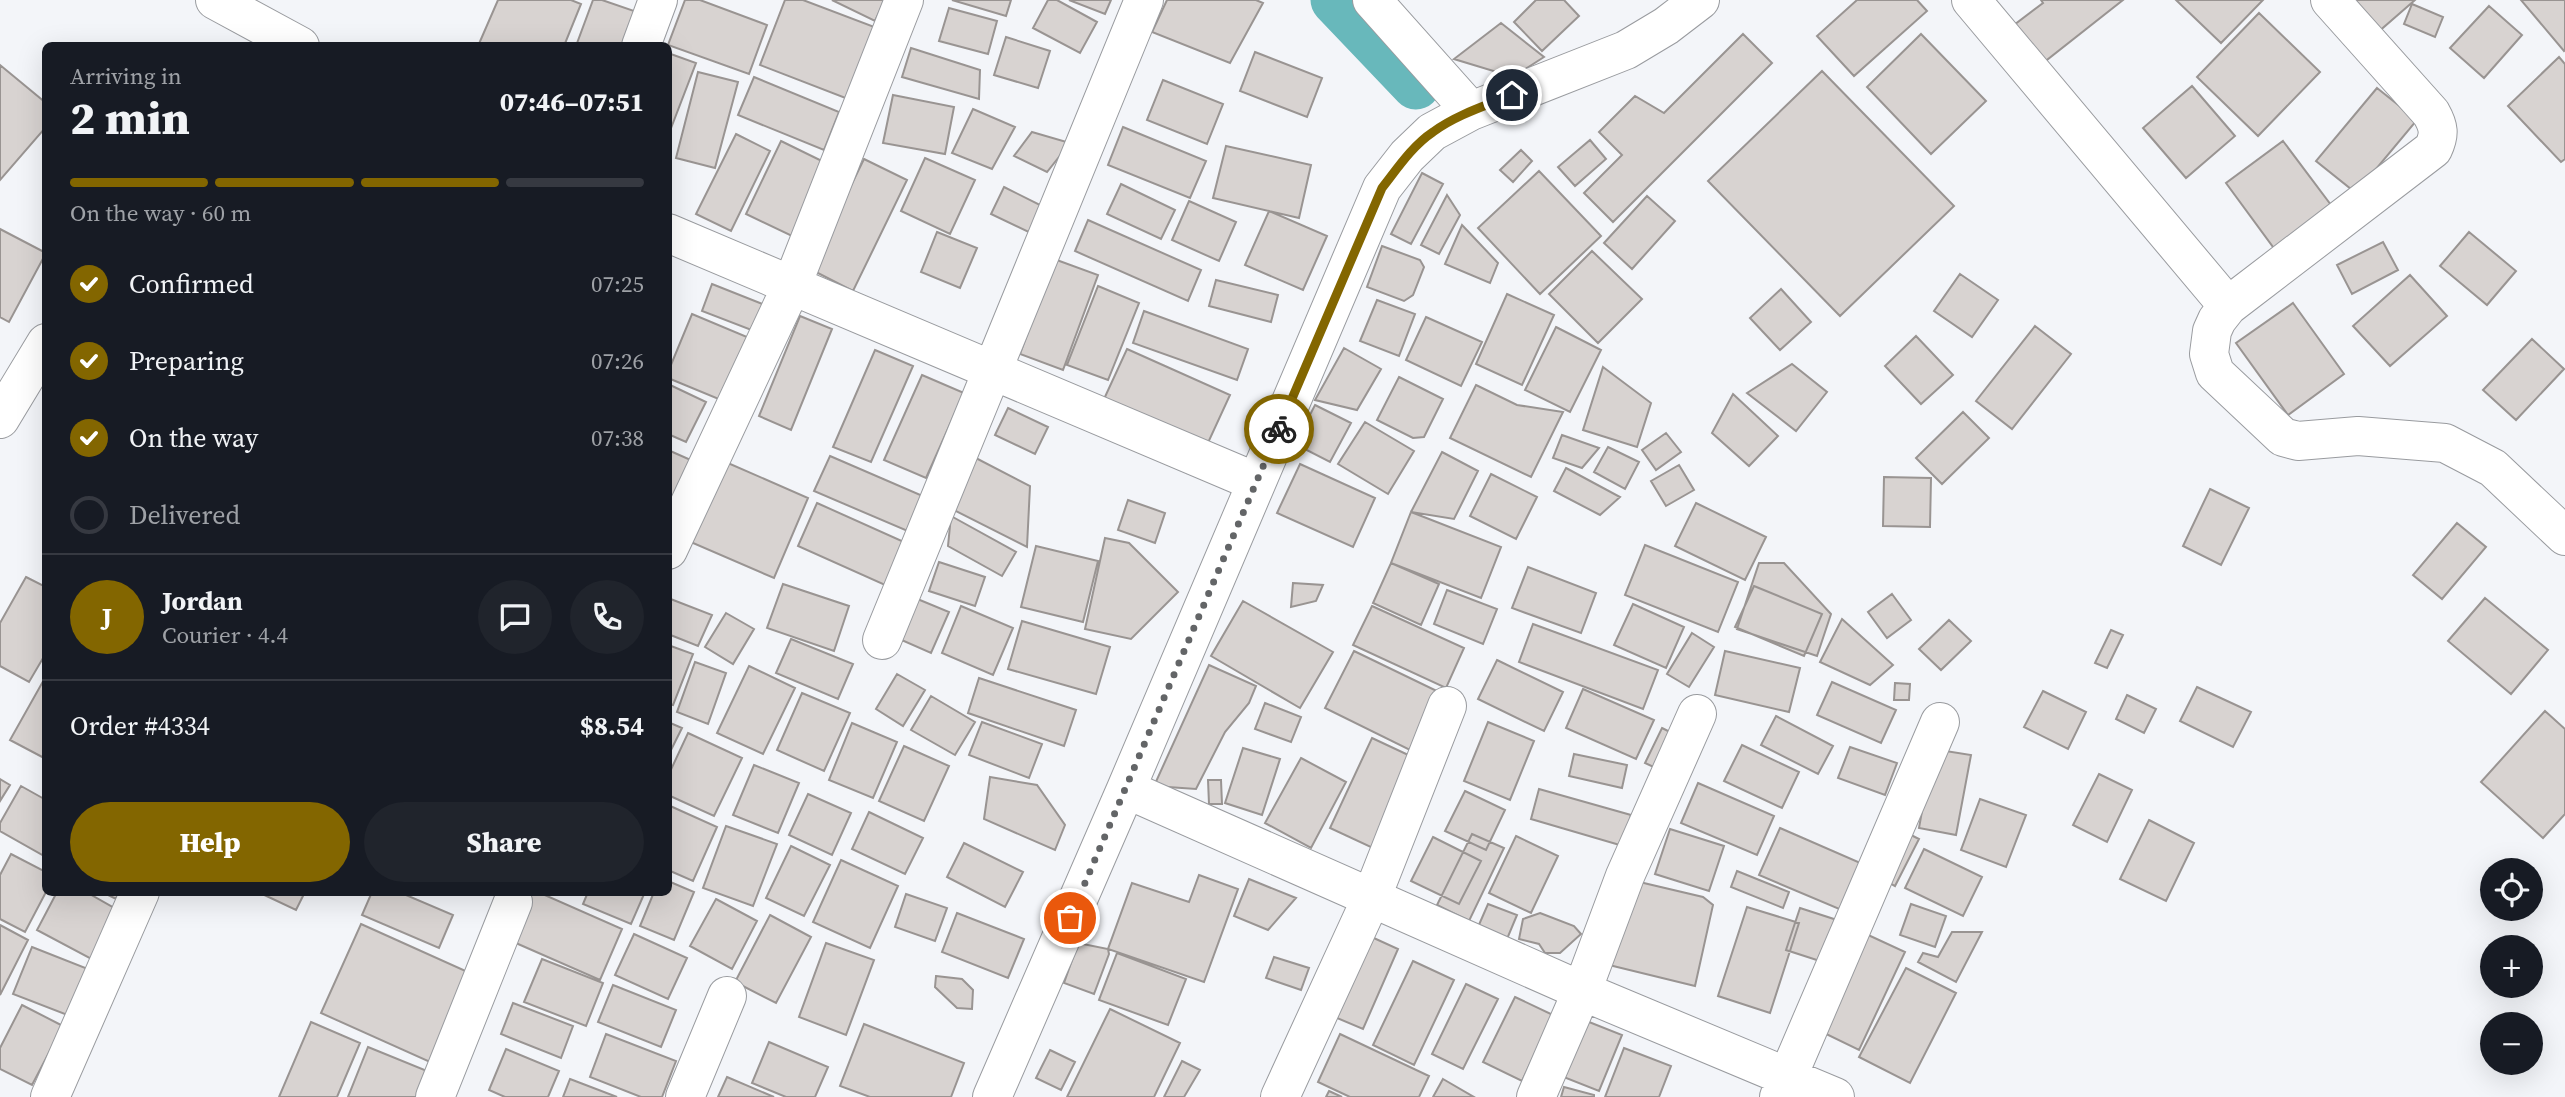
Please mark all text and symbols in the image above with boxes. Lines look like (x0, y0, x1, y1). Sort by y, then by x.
text: Arriving in (70, 60, 182, 92)
pin (1482, 65, 1542, 125)
icon: home (1493, 76, 1531, 114)
text: 07:46–07:51 (500, 84, 644, 120)
text: 2 min (70, 86, 190, 149)
text: On the way · 60 m (70, 197, 251, 229)
icon: check (70, 265, 108, 303)
text: Confirmed (129, 266, 254, 302)
text: 07:25 (591, 268, 644, 300)
icon: check (70, 342, 108, 380)
text: Preparing (129, 343, 244, 379)
text: 07:26 (591, 345, 644, 377)
courier (1244, 394, 1314, 464)
icon: bike (1260, 410, 1298, 448)
icon: check (70, 419, 108, 457)
text: On the way (129, 420, 258, 456)
text: 07:38 (591, 422, 644, 454)
text: Delivered (129, 497, 240, 533)
button: chat (478, 580, 552, 654)
button: phone (570, 580, 644, 654)
text: Jordan (162, 583, 243, 619)
text: J (102, 599, 112, 635)
text: Courier · 4.4 (162, 619, 288, 651)
text: Order #4334 (70, 708, 210, 744)
text: $8.54 (580, 708, 644, 744)
button: Help (70, 802, 350, 882)
button: Share (364, 802, 644, 882)
map controls (2480, 858, 2543, 1075)
button: locate (2480, 858, 2543, 921)
pin (1040, 888, 1100, 948)
icon: bag (1051, 899, 1089, 937)
button: + (2480, 935, 2543, 998)
button: − (2480, 1012, 2543, 1075)

